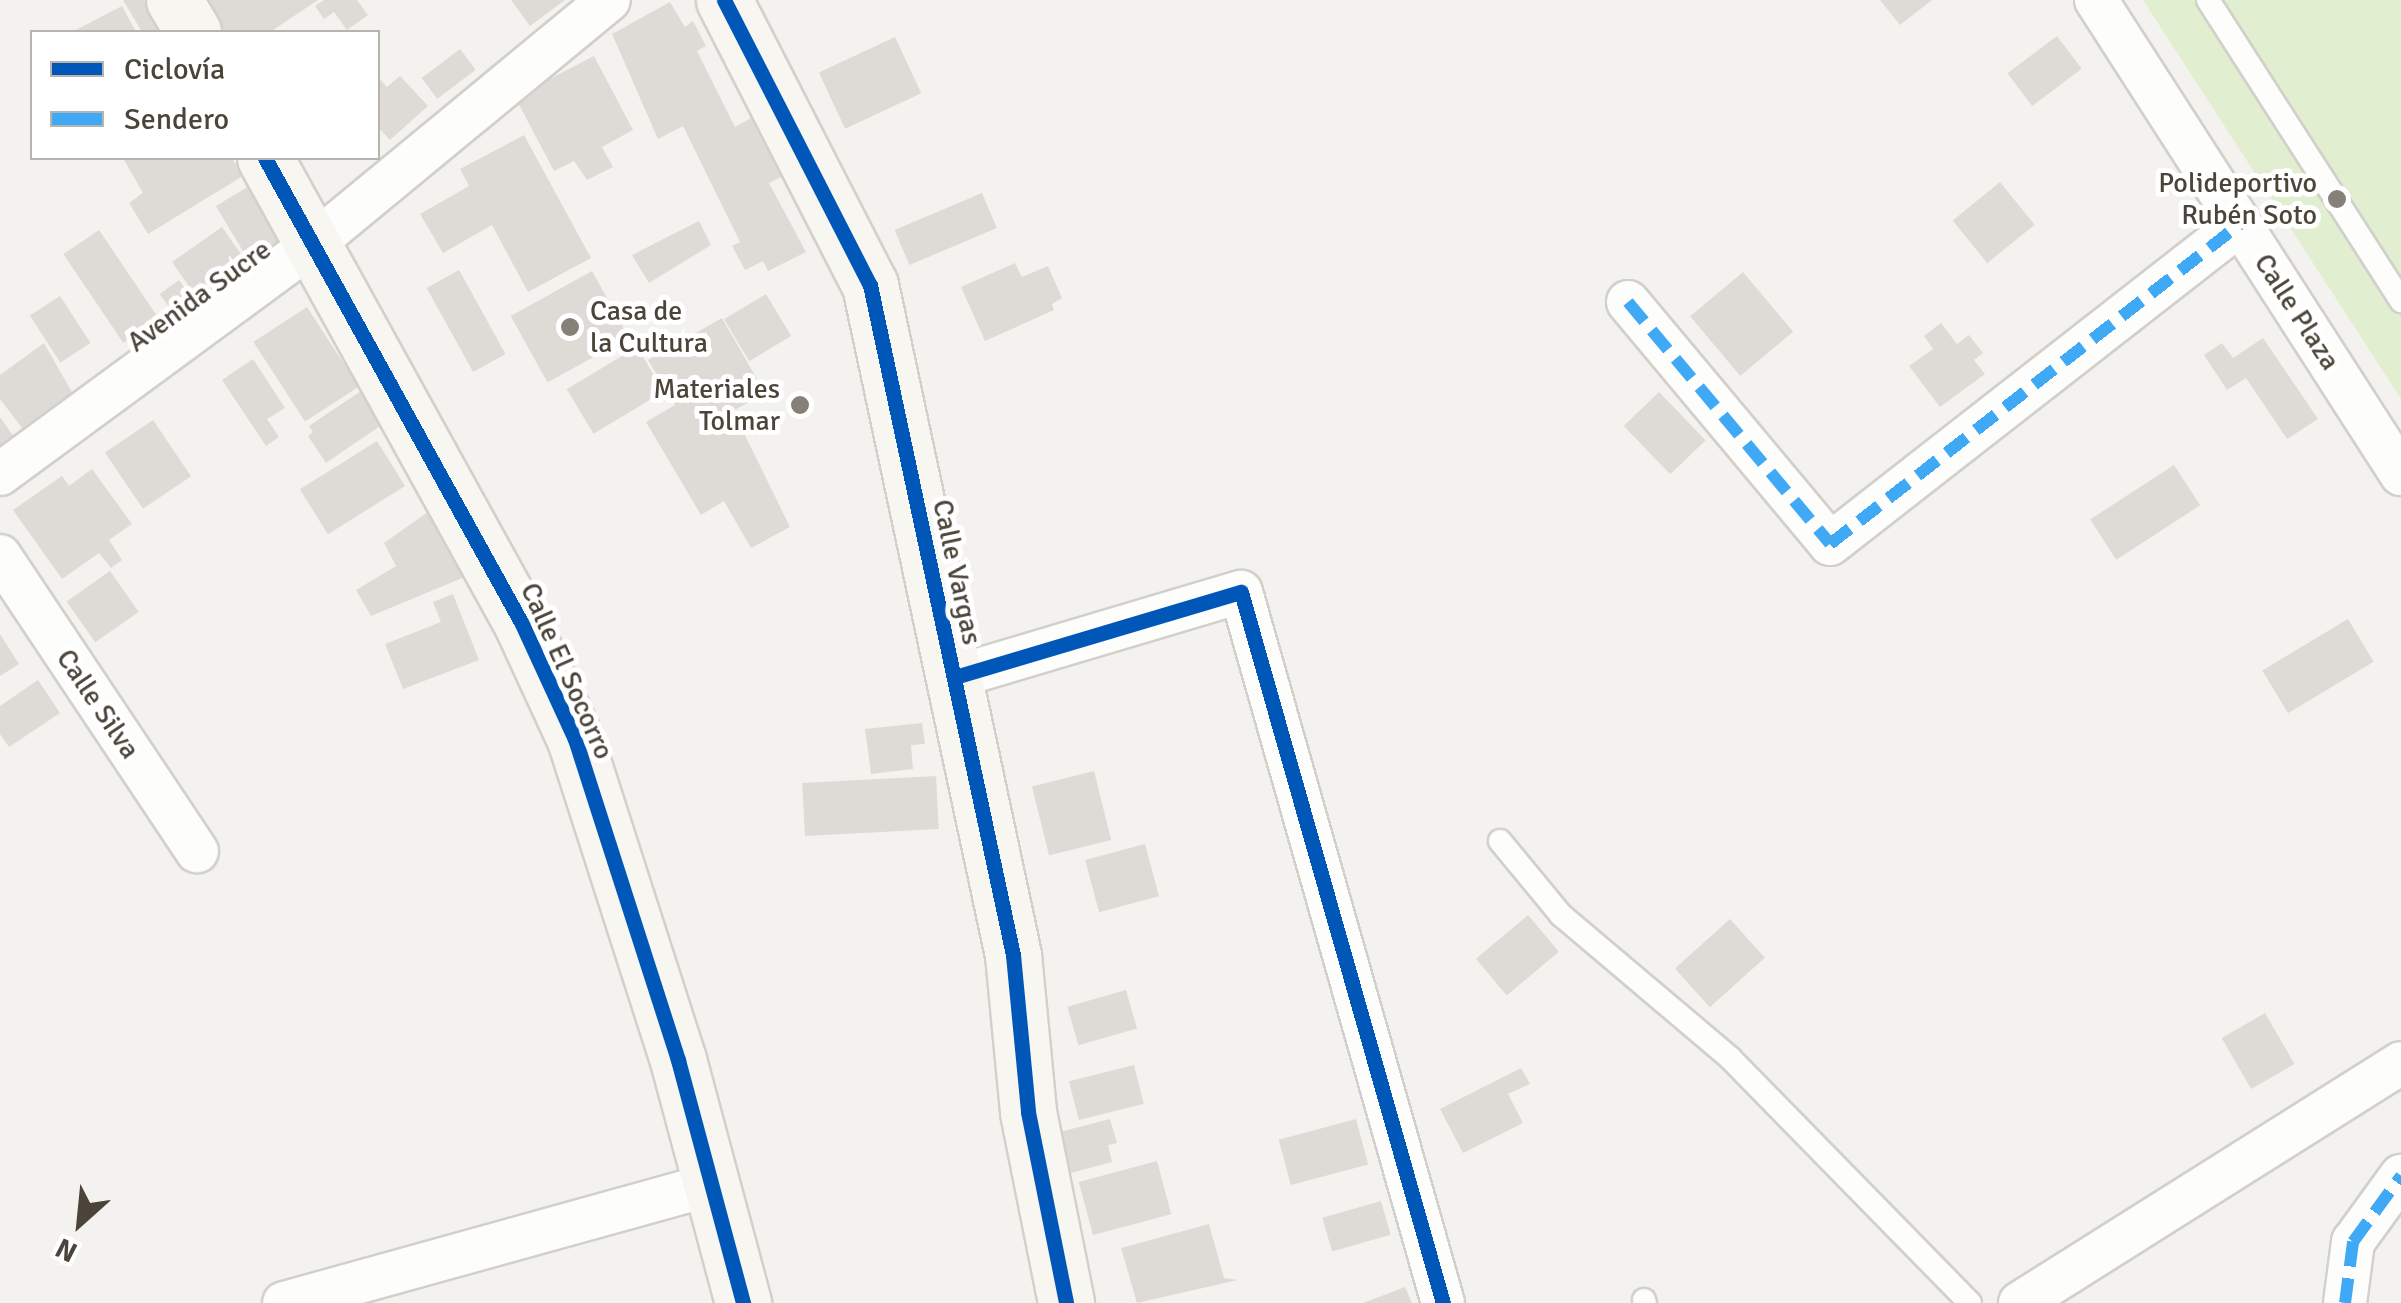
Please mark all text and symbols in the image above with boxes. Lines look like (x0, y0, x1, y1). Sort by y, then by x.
legend (30, 30, 380, 160)
text: Ciclovía (124, 51, 225, 88)
text: Sendero (124, 101, 229, 138)
place label: Polideportivo Rubén Soto (2158, 166, 2317, 232)
marker: Polideportivo Rubén Soto (2326, 188, 2348, 210)
street label: Avenida Sucre (121, 233, 277, 359)
street label: Calle Plaza (2247, 248, 2347, 376)
place label: Casa de la Cultura (590, 294, 708, 360)
marker: Casa de la Cultura (559, 316, 581, 338)
place label: Materiales Tolmar (653, 372, 780, 438)
marker: Materiales Tolmar (789, 394, 811, 416)
street label: Calle Vargas (925, 496, 989, 648)
street label: Calle El Socorro (513, 578, 621, 764)
street label: Calle Silva (49, 643, 147, 765)
north arrow (30, 1173, 130, 1273)
text: N (50, 1230, 83, 1269)

